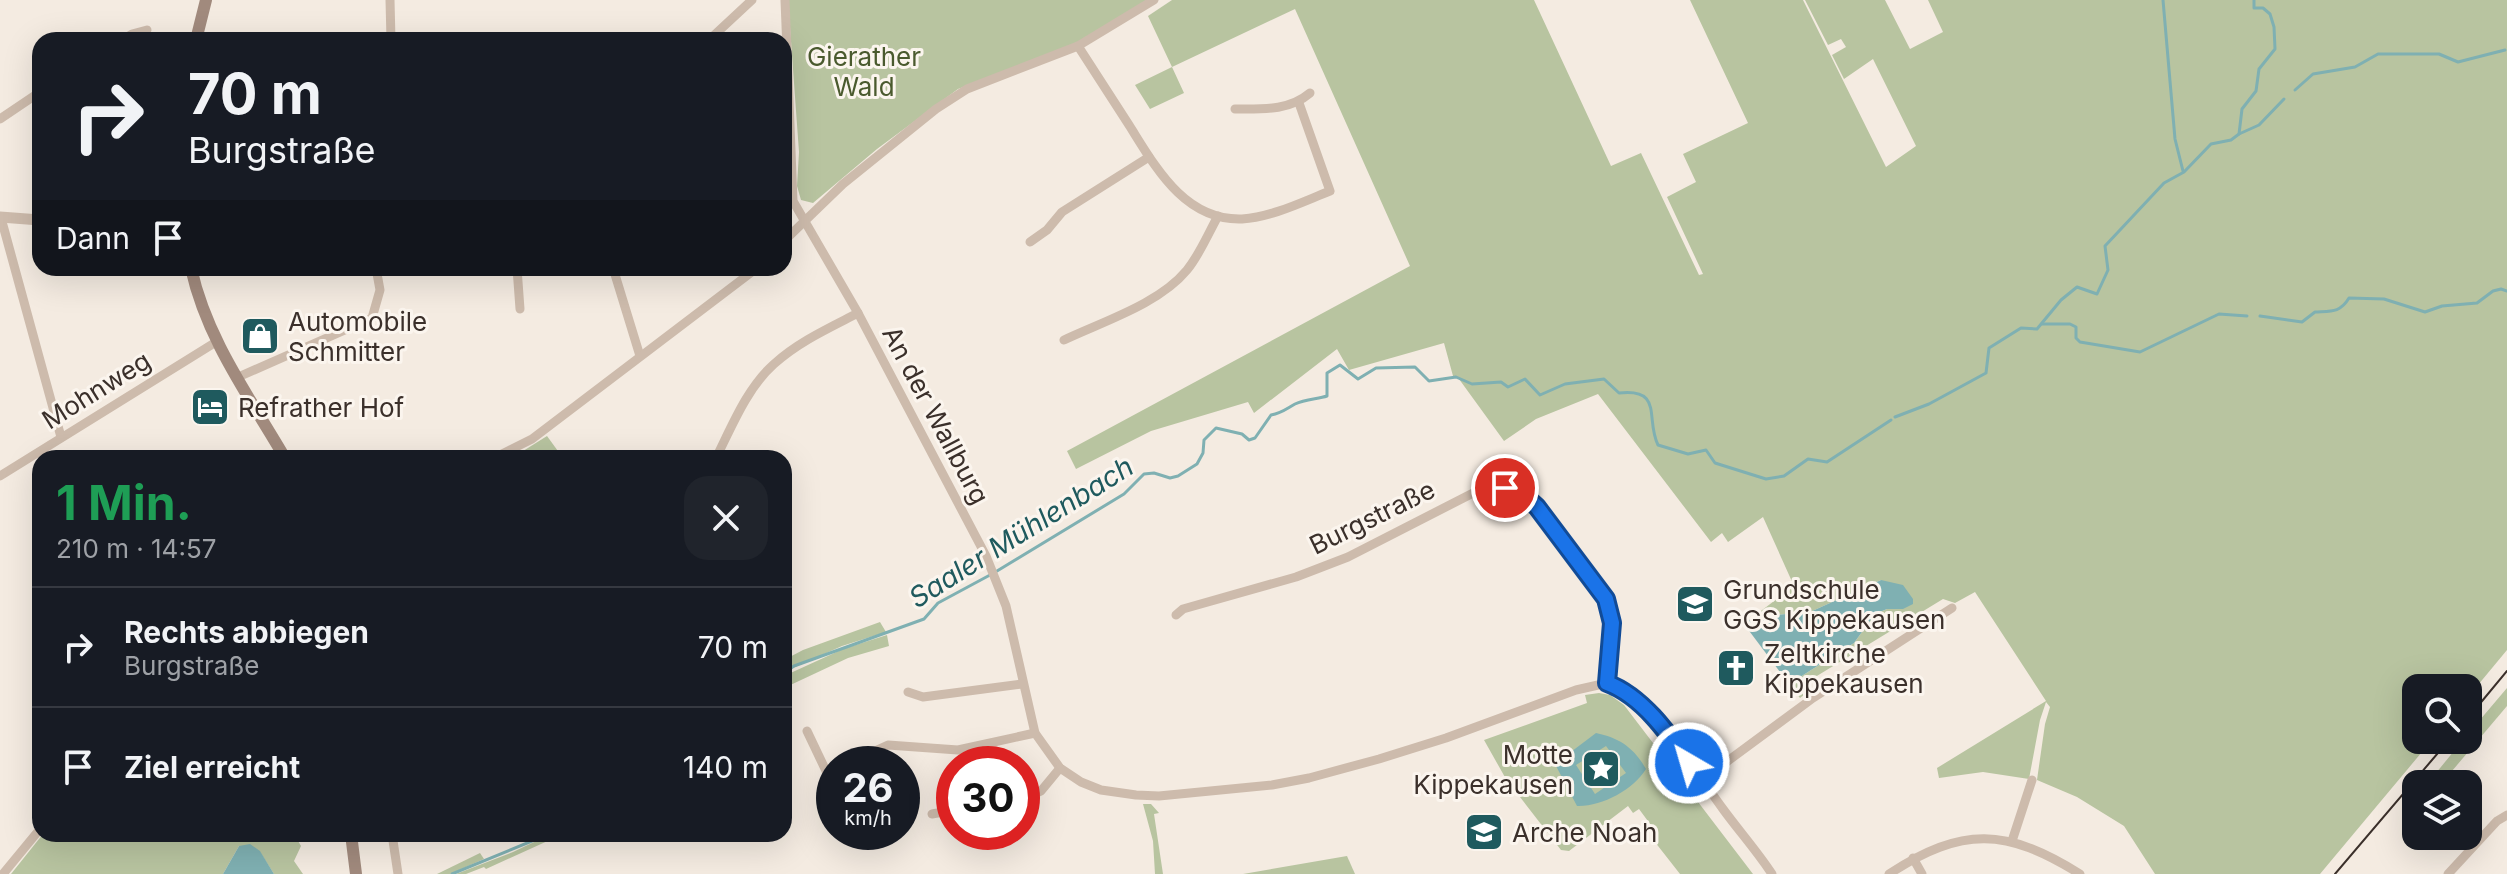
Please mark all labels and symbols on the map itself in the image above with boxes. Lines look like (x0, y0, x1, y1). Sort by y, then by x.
park label: Gierather Wald (807, 41, 921, 102)
place label: Automobile Schmitter (288, 306, 427, 367)
shop icon: Automobile Schmitter (239, 315, 281, 357)
street label: An der Wallburg (876, 321, 996, 509)
street label: Mohnweg (36, 345, 156, 435)
hotel icon: Refrather Hof (189, 386, 231, 428)
place label: Refrather Hof (238, 392, 405, 423)
water label: Saaler Mühlenbach (902, 449, 1140, 615)
pin (1471, 454, 1539, 522)
street label: Burgstraße (1304, 473, 1440, 561)
place label: Grundschule GGS Kippekausen (1723, 574, 1945, 635)
school or university icon: Grundschule GGS Kippekausen (1674, 583, 1716, 625)
place label: Zeltkirche Kippekausen (1764, 638, 1924, 699)
church icon: Zeltkirche Kippekausen (1715, 647, 1757, 689)
position arrow (1647, 721, 1731, 805)
place label: Motte Kippekausen (1413, 739, 1573, 800)
speed limit sign: 30 (936, 746, 1040, 850)
place icon: Motte Kippekausen (1580, 748, 1622, 790)
school or university icon: Arche Noah (1463, 811, 1505, 853)
place label: Arche Noah (1512, 817, 1657, 848)

